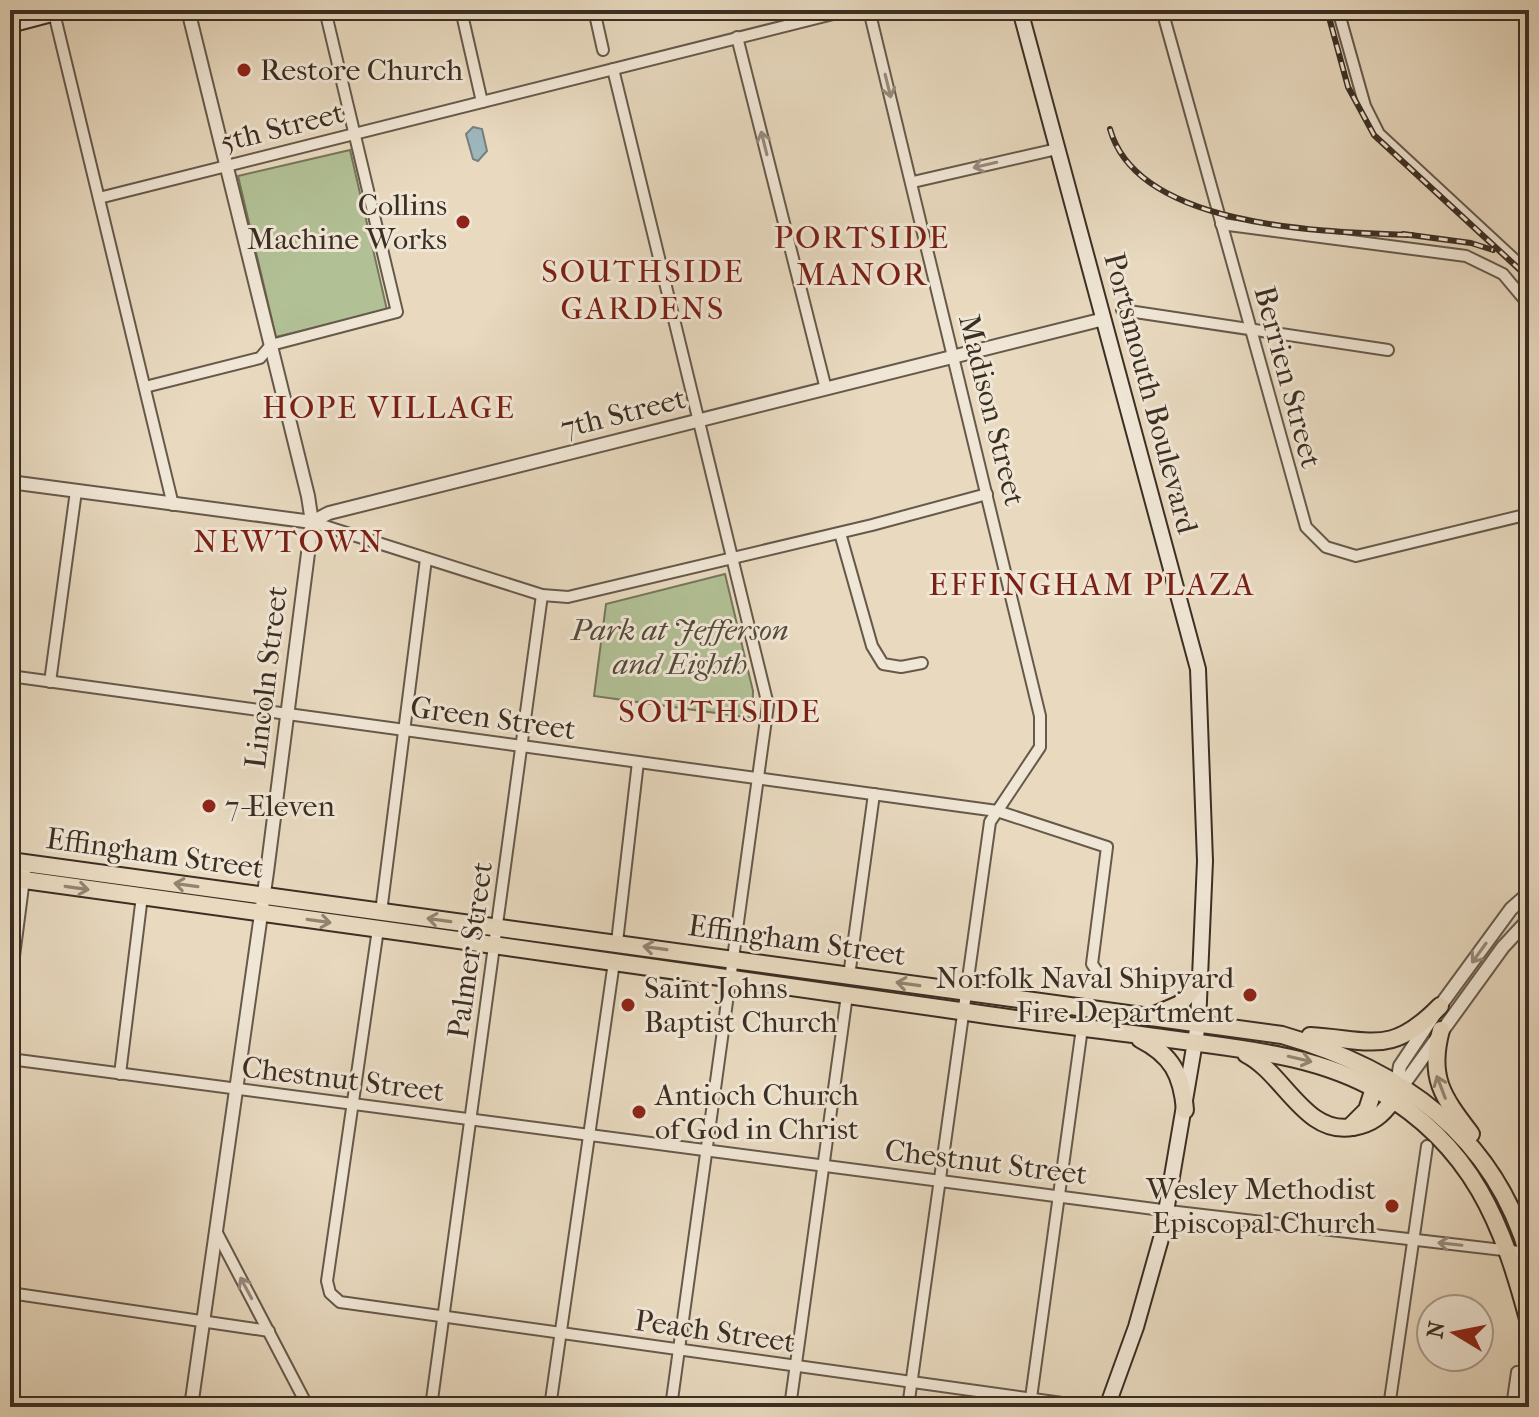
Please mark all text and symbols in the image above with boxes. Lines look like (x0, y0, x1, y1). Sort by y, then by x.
place label: Restore Church (260, 53, 463, 88)
marker: Restore Church (235, 61, 253, 79)
one-way arrow (882, 72, 897, 98)
street label: 5th Street (217, 95, 348, 160)
one-way arrow (755, 131, 770, 157)
one-way arrow (973, 158, 998, 173)
place label: Collins Machine Works (247, 188, 447, 257)
marker: Collins Machine Works (454, 213, 472, 231)
district label: PORTSIDE MANOR (774, 219, 950, 293)
street label: Portsmouth Boulevard (1096, 249, 1205, 538)
district label: SOUTHSIDE GARDENS (541, 253, 745, 327)
street label: Berrien Street (1246, 283, 1329, 472)
street label: Madison Street (951, 311, 1032, 510)
street label: 7th Street (557, 381, 690, 446)
district label: HOPE VILLAGE (262, 389, 516, 426)
district label: NEWTOWN (193, 523, 385, 560)
district label: EFFINGHAM PLAZA (928, 566, 1256, 603)
street label: Lincoln Street (238, 583, 295, 770)
park label: Park at Jefferson and Eighth (569, 613, 789, 682)
street label: Green Street (408, 690, 578, 747)
district label: SOUTHSIDE (618, 693, 822, 730)
place label: 7-Eleven (225, 789, 335, 824)
marker: 7-Eleven (200, 797, 218, 815)
street label: Effingham Street (44, 821, 266, 886)
street label: Palmer Street (441, 859, 500, 1041)
one-way arrow (173, 878, 199, 893)
one-way arrow (63, 880, 90, 895)
street label: Effingham Street (686, 908, 908, 973)
one-way arrow (427, 912, 452, 927)
one-way arrow (306, 914, 331, 929)
one-way arrow (643, 940, 668, 955)
one-way arrow (1470, 941, 1487, 963)
place label: Norfolk Naval Shipyard Fire Department (936, 961, 1235, 1030)
place label: Saint Johns Baptist Church (644, 971, 838, 1040)
one-way arrow (896, 976, 921, 991)
marker: Norfolk Naval Shipyard Fire Department (1241, 986, 1259, 1004)
marker: Saint Johns Baptist Church (619, 996, 637, 1014)
street label: Chestnut Street (240, 1050, 446, 1109)
one-way arrow (1287, 1052, 1312, 1067)
one-way arrow (1433, 1075, 1447, 1100)
place label: Antioch Church of God in Christ (654, 1078, 859, 1147)
marker: Antioch Church of God in Christ (630, 1103, 648, 1121)
street label: Chestnut Street (883, 1133, 1089, 1192)
place label: Wesley Methodist Episcopal Church (1145, 1172, 1376, 1241)
marker: Wesley Methodist Episcopal Church (1383, 1197, 1401, 1215)
one-way arrow (1437, 1237, 1464, 1252)
one-way arrow (238, 1277, 254, 1301)
north arrow (1415, 1293, 1495, 1373)
street label: Peach Street (632, 1303, 798, 1360)
text: N (1422, 1319, 1451, 1340)

